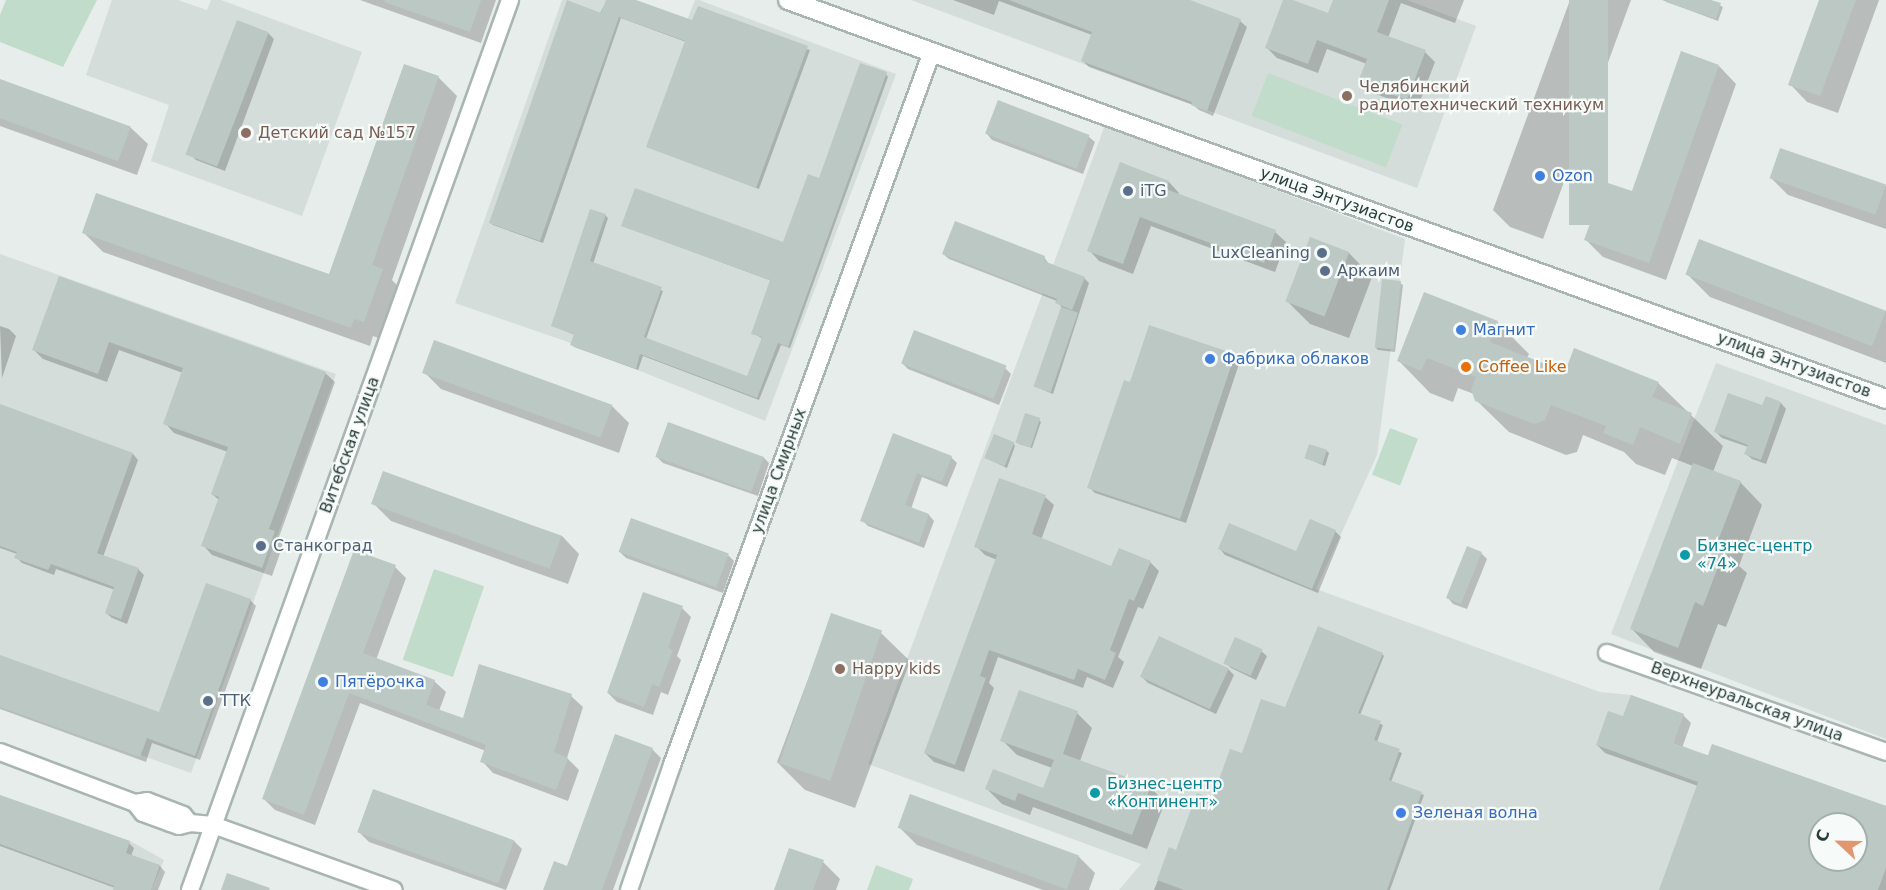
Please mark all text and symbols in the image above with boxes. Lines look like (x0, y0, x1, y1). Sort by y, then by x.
place label: Челябинский радиотехнический техникум (1359, 77, 1604, 115)
marker: Челябинский радиотехнический техникум (1340, 89, 1354, 103)
place label: Детский сад №157 (258, 123, 416, 143)
marker: Детский сад №157 (239, 126, 253, 140)
street label: улица Энтузиастов (1257, 163, 1417, 237)
place label: Ozon (1552, 166, 1593, 186)
marker: Ozon (1533, 169, 1547, 183)
place label: iTG (1140, 181, 1167, 201)
marker: iTG (1121, 184, 1135, 198)
place label: LuxCleaning (1212, 243, 1310, 263)
marker: LuxCleaning (1315, 246, 1329, 260)
place label: Аркаим (1337, 261, 1400, 281)
marker: Аркаим (1318, 264, 1332, 278)
place label: Магнит (1473, 320, 1535, 340)
marker: Магнит (1454, 323, 1468, 337)
street label: улица Энтузиастов (1714, 328, 1874, 402)
place label: Фабрика облаков (1222, 349, 1369, 369)
marker: Фабрика облаков (1203, 352, 1217, 366)
place label: Coffee Like (1478, 357, 1567, 377)
marker: Coffee Like (1459, 360, 1473, 374)
street label: Витебская улица (316, 374, 384, 516)
street label: улица Смирных (747, 406, 811, 536)
place label: Станкоград (273, 536, 373, 556)
place label: Бизнес-центр «74» (1697, 536, 1812, 574)
marker: Станкоград (254, 539, 268, 553)
marker: Бизнес-центр «74» (1678, 548, 1692, 562)
street label: Верхнеуральская улица (1648, 658, 1846, 746)
place label: Happy kids (852, 659, 941, 679)
marker: Happy kids (833, 662, 847, 676)
place label: Пятёрочка (335, 672, 425, 692)
marker: Пятёрочка (316, 675, 330, 689)
place label: ТТК (220, 691, 251, 711)
marker: ТТК (201, 694, 215, 708)
place label: Бизнес-центр «Континент» (1107, 774, 1222, 812)
marker: Бизнес-центр «Континент» (1088, 786, 1102, 800)
place label: Зеленая волна (1413, 803, 1538, 823)
marker: Зеленая волна (1394, 806, 1408, 820)
north arrow (1808, 812, 1868, 872)
text: С (1812, 827, 1834, 845)

